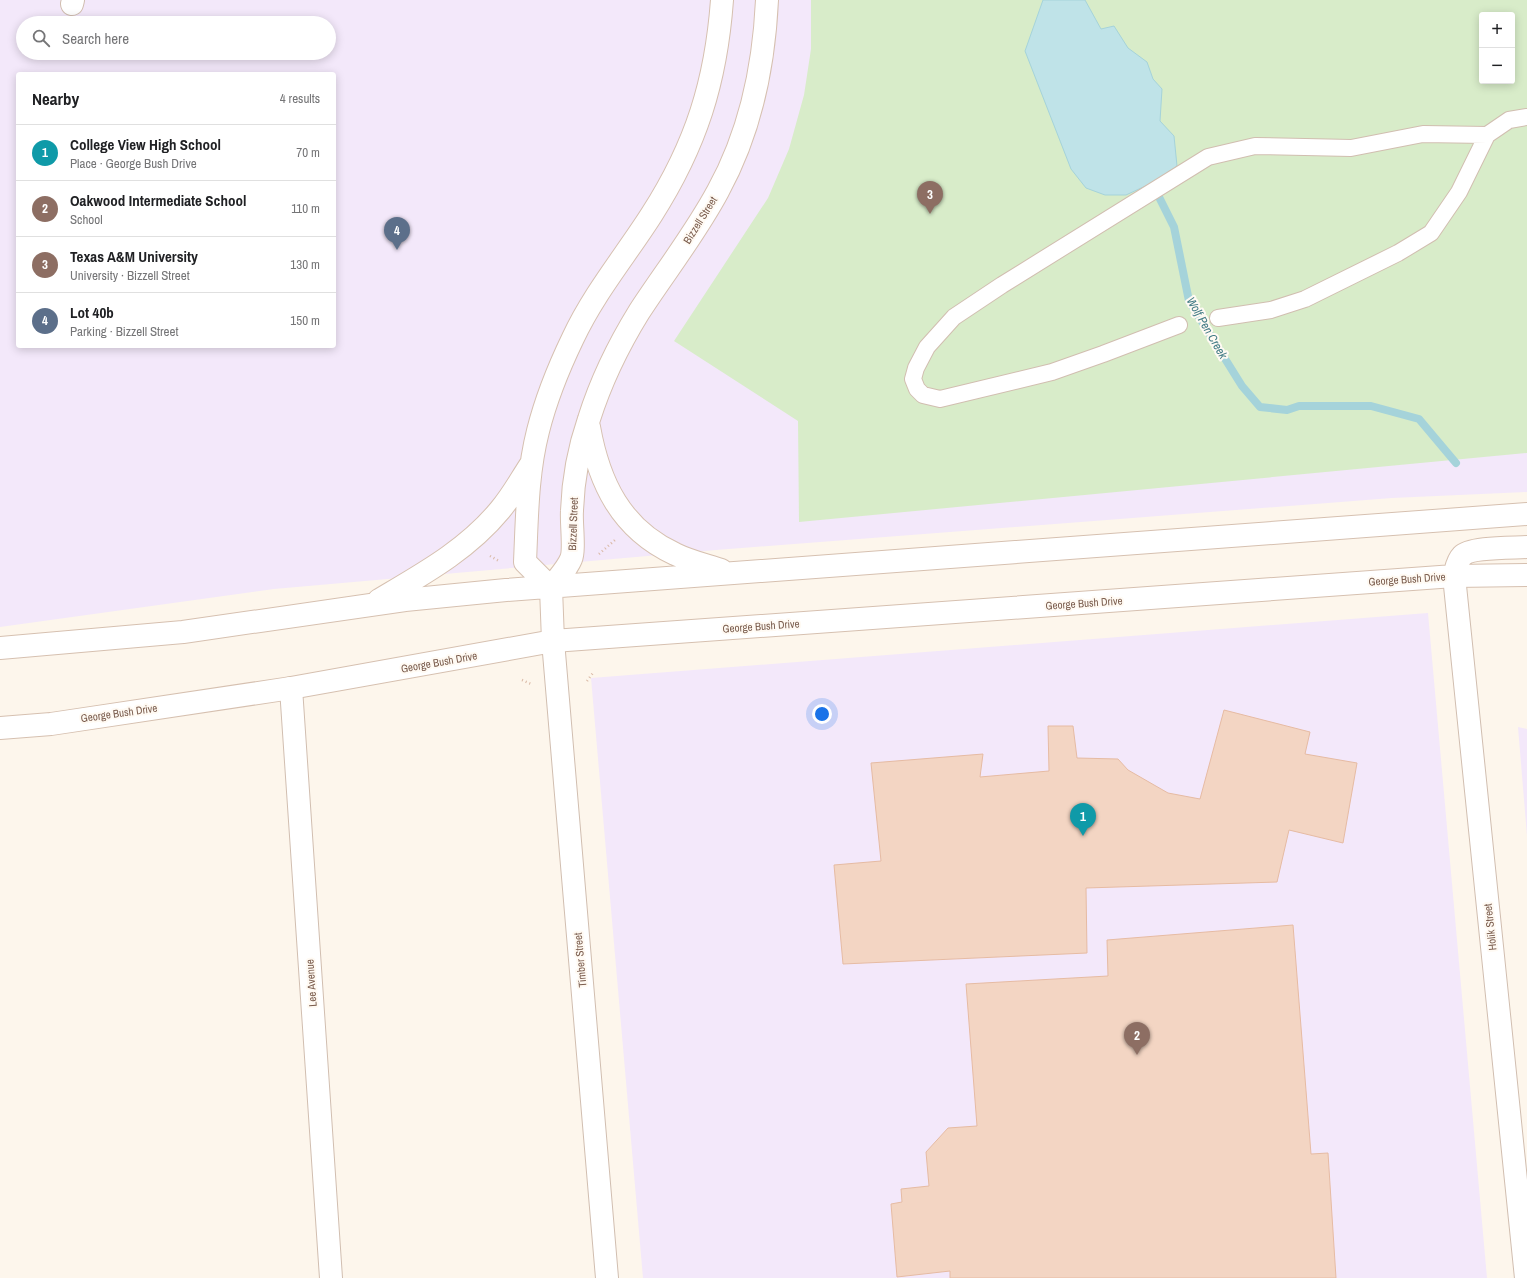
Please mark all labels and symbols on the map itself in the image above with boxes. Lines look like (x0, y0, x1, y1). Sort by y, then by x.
pin: 3 (917, 181, 943, 214)
street label: Bizzell Street (680, 193, 720, 246)
pin: 4 (384, 217, 410, 250)
water label: Wolf Pen Creek (1183, 294, 1232, 363)
street label: Bizzell Street (565, 497, 581, 551)
street label: George Bush Drive (1368, 569, 1446, 589)
street label: George Bush Drive (1045, 593, 1123, 613)
street label: George Bush Drive (722, 616, 800, 636)
street label: George Bush Drive (400, 648, 478, 676)
street label: George Bush Drive (80, 701, 158, 725)
your location (812, 704, 832, 724)
pin: 1 (1070, 803, 1096, 836)
street label: Holik Street (1481, 902, 1499, 951)
street label: Timber Street (571, 932, 589, 988)
street label: Lee Avenue (302, 959, 320, 1007)
pin: 2 (1124, 1022, 1150, 1055)

